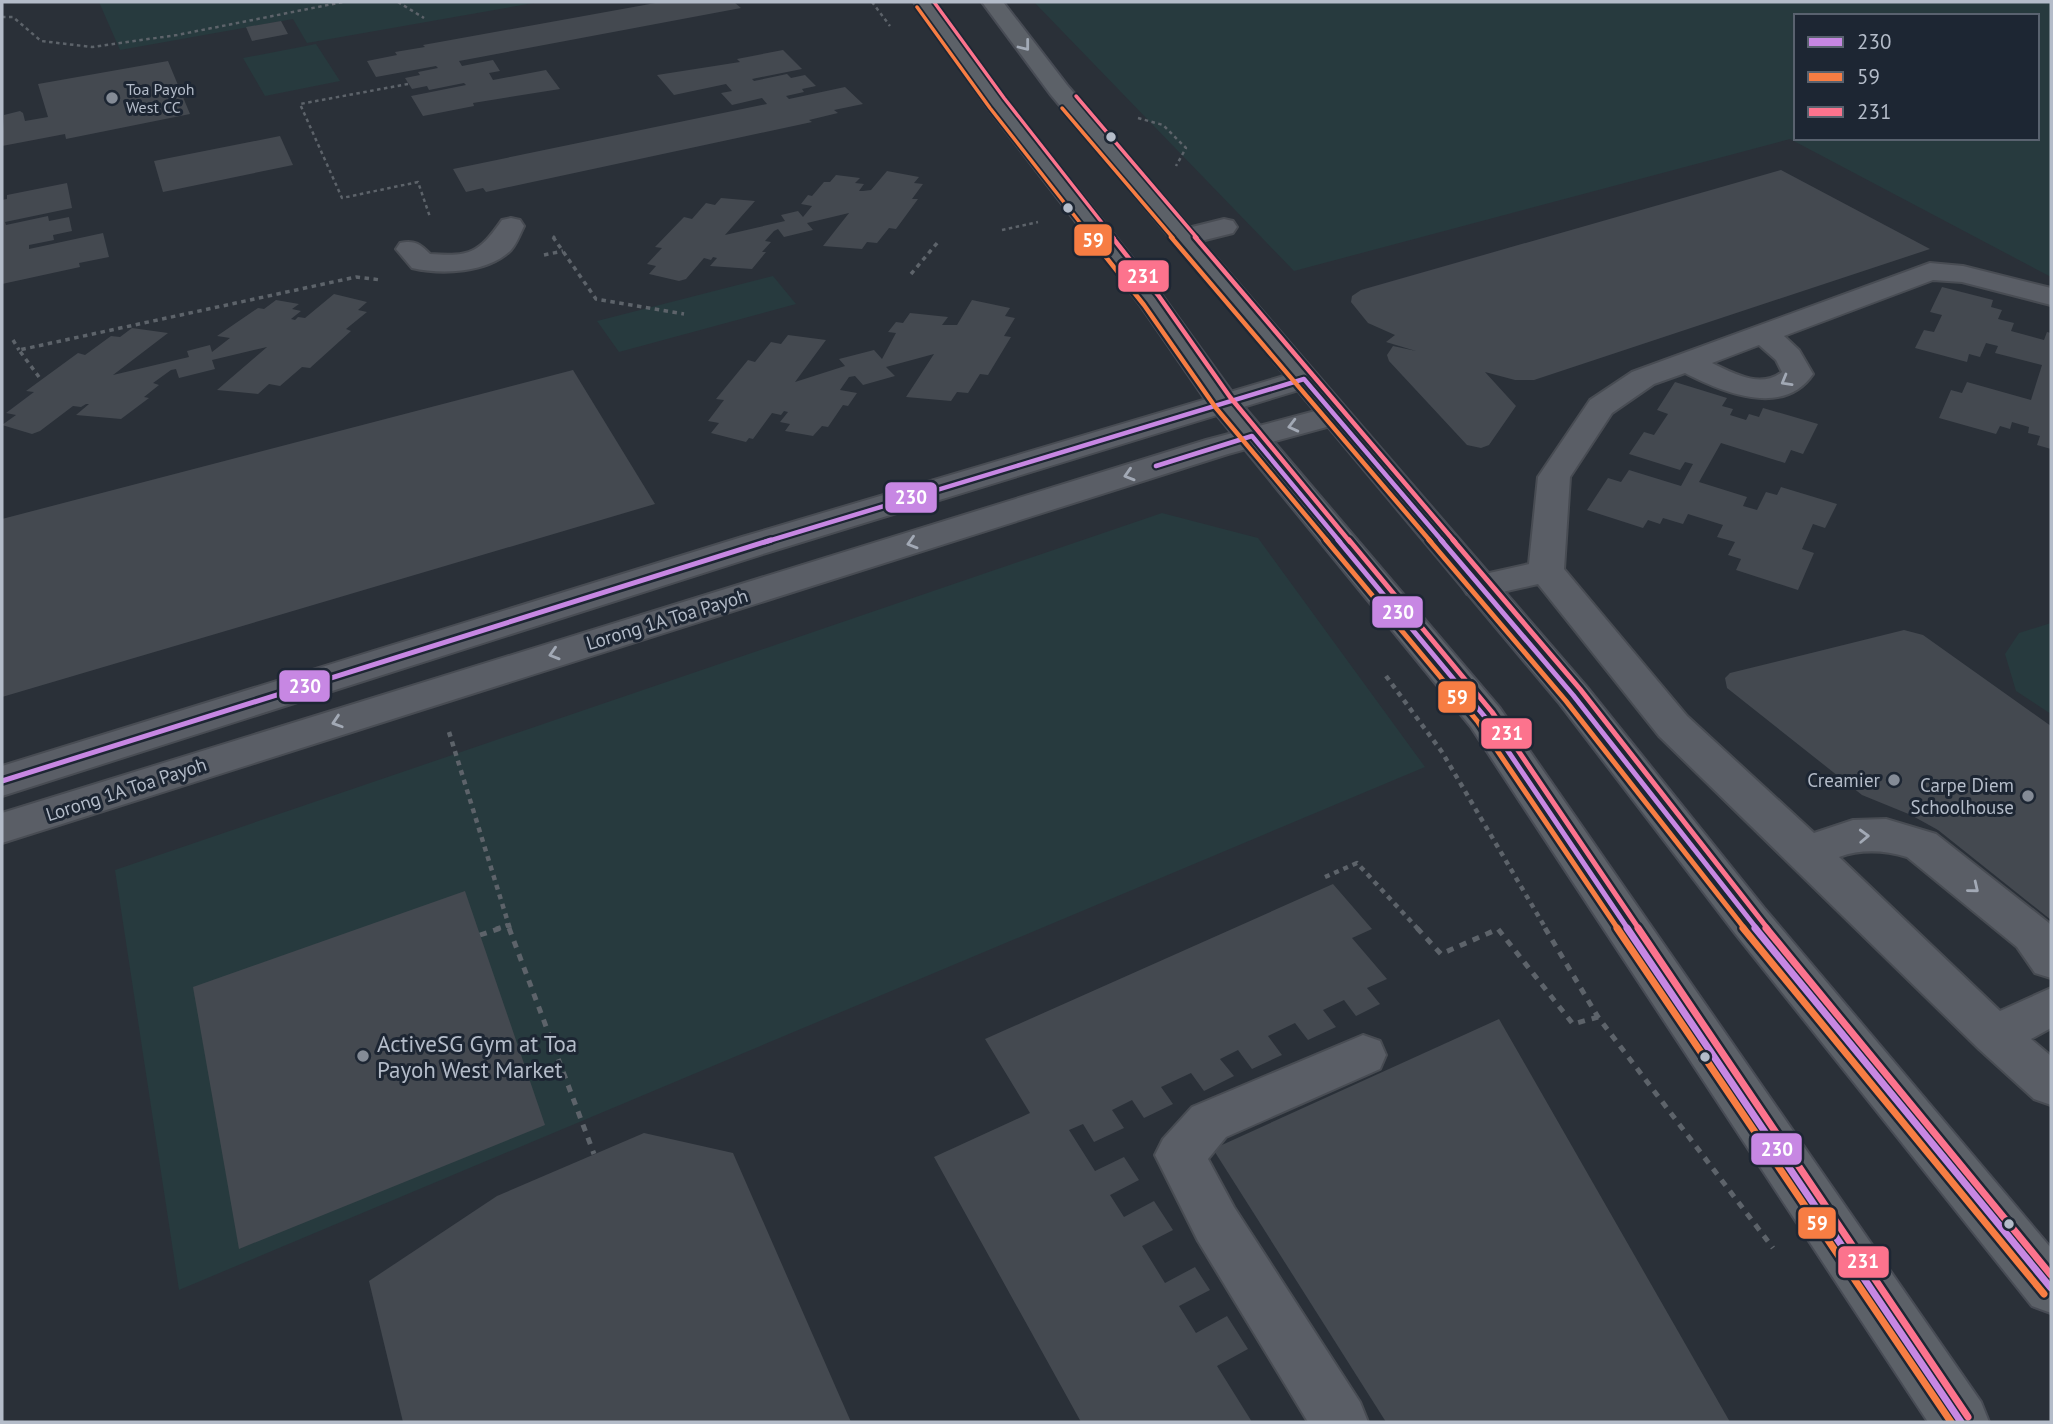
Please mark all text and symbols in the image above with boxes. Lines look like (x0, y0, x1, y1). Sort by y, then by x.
legend (1794, 14, 2039, 140)
text: 230 (1857, 28, 1891, 55)
one-way arrow (1016, 38, 1029, 51)
text: 59 (1857, 63, 1880, 90)
place label: Toa Payoh West CC (126, 79, 195, 117)
marker: Toa Payoh West CC (104, 90, 120, 106)
text: 231 (1857, 98, 1891, 125)
unlabelled marker (1104, 130, 1118, 144)
unlabelled marker (1061, 201, 1075, 215)
line badge: 59 (1073, 223, 1113, 257)
text: 59 (1082, 228, 1104, 252)
line badge: 231 (1117, 259, 1170, 293)
text: 231 (1127, 264, 1159, 288)
one-way arrow (1781, 373, 1794, 386)
one-way arrow (1287, 418, 1299, 432)
one-way arrow (1123, 466, 1135, 481)
line badge: 230 (884, 481, 938, 514)
text: 230 (895, 485, 927, 509)
one-way arrow (906, 534, 918, 549)
street label: Lorong 1A Toa Payoh (583, 583, 751, 655)
line badge: 230 (1371, 595, 1424, 629)
text: 230 (1382, 600, 1414, 624)
one-way arrow (548, 646, 560, 661)
line badge: 230 (278, 669, 331, 703)
text: 230 (289, 674, 321, 698)
line badge: 59 (1437, 680, 1477, 714)
text: 59 (1446, 685, 1468, 709)
one-way arrow (331, 714, 343, 729)
line badge: 231 (1480, 717, 1533, 750)
text: 231 (1491, 721, 1523, 745)
street label: Lorong 1A Toa Payoh (43, 752, 209, 826)
place label: Creamier (1807, 768, 1881, 792)
marker: Creamier (1886, 772, 1902, 788)
place label: Carpe Diem Schoolhouse (1911, 773, 2014, 819)
marker: Carpe Diem Schoolhouse (2020, 788, 2036, 804)
one-way arrow (1858, 828, 1869, 843)
one-way arrow (1967, 879, 1979, 892)
place label: ActiveSG Gym at Toa Payoh West Market (377, 1029, 577, 1084)
marker: ActiveSG Gym at Toa Payoh West Market (355, 1048, 371, 1064)
unlabelled marker (1698, 1050, 1712, 1064)
line badge: 230 (1750, 1132, 1803, 1166)
text: 230 (1761, 1137, 1793, 1161)
line badge: 59 (1797, 1206, 1837, 1240)
text: 59 (1806, 1211, 1828, 1235)
unlabelled marker (2002, 1217, 2016, 1231)
line badge: 231 (1837, 1245, 1890, 1279)
text: 231 (1847, 1249, 1879, 1273)

